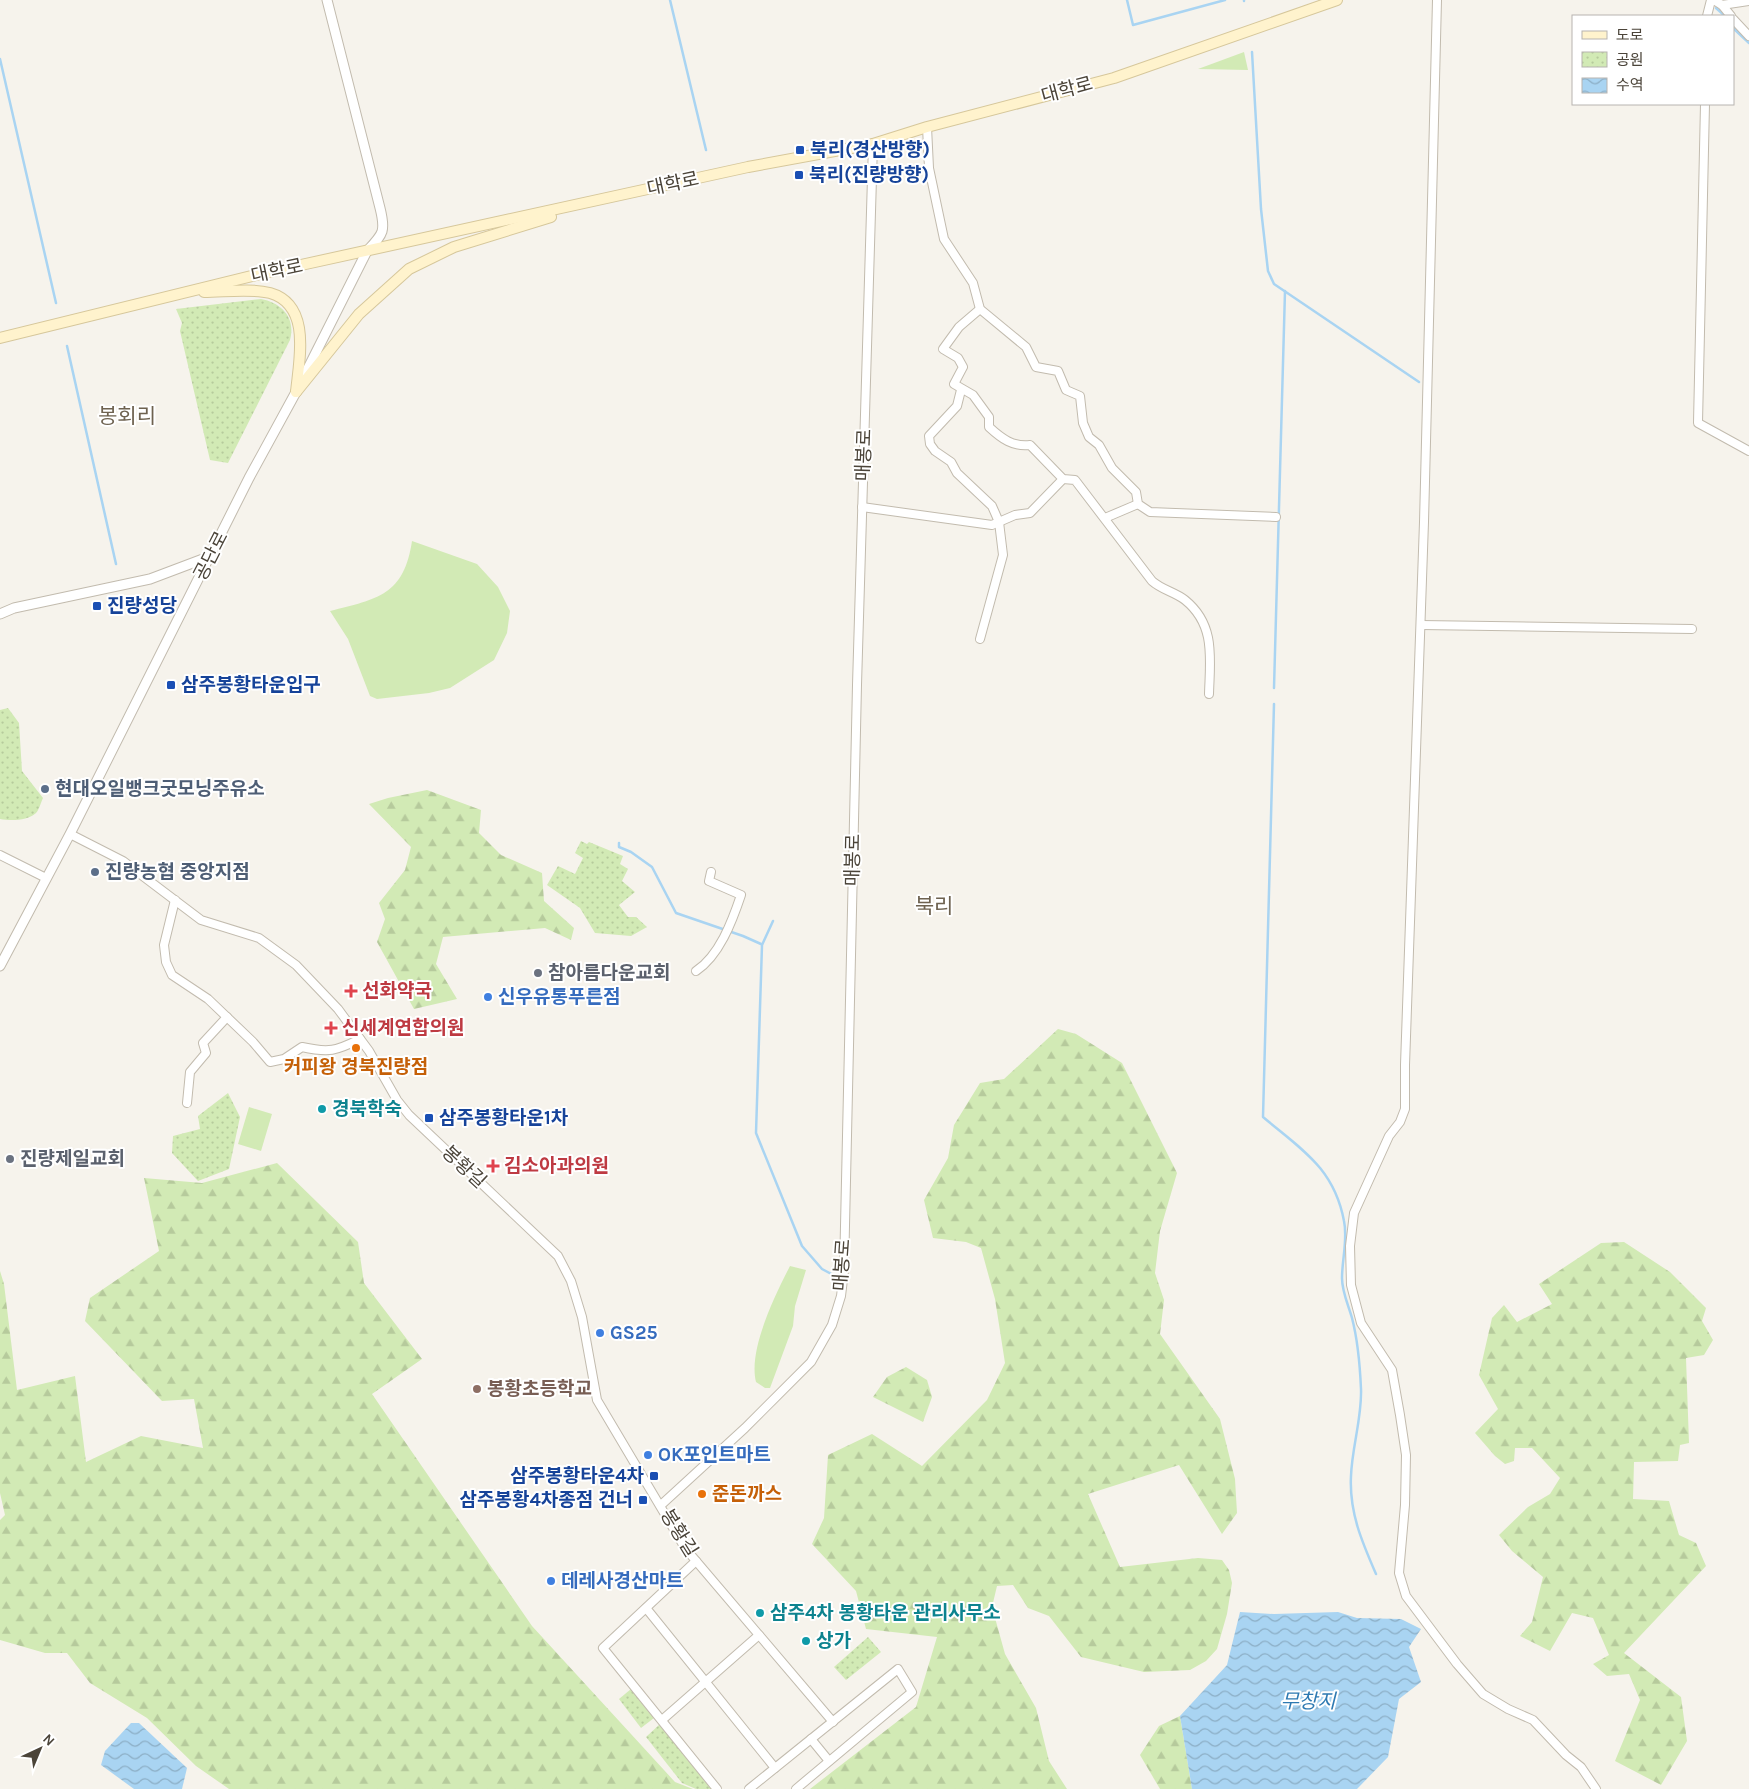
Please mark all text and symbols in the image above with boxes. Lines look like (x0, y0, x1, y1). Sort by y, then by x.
legend (1572, 15, 1734, 105)
text: 도로 (1616, 26, 1644, 44)
text: 공원 (1616, 51, 1644, 69)
street label: 대학로 (1039, 73, 1095, 107)
text: 수역 (1616, 76, 1644, 94)
place label: 북리(경산방향) (810, 139, 930, 161)
marker: 북리(경산방향) (794, 144, 806, 156)
place label: 북리(진량방향) (809, 164, 929, 186)
street label: 대학로 (645, 168, 701, 200)
marker: 북리(진량방향) (793, 169, 805, 181)
street label: 대학로 (249, 255, 305, 287)
district label: 봉회리 (98, 404, 156, 428)
street label: 매봉로 (852, 428, 876, 482)
street label: 공단로 (189, 528, 233, 584)
place label: 진량성당 (107, 595, 177, 617)
marker: 진량성당 (91, 600, 103, 612)
place label: 삼주봉황타운입구 (181, 674, 321, 696)
marker: 삼주봉황타운입구 (165, 679, 177, 691)
place label: 현대오일뱅크굿모닝주유소 (55, 778, 265, 800)
marker: 현대오일뱅크굿모닝주유소 (39, 783, 51, 795)
street label: 매봉로 (842, 834, 864, 886)
place label: 진량농협 중앙지점 (105, 861, 250, 883)
marker: 진량농협 중앙지점 (89, 866, 101, 878)
district label: 북리 (915, 894, 953, 918)
place label: 참아름다운교회 (548, 962, 670, 984)
marker: 참아름다운교회 (532, 967, 544, 979)
place label: 선화약국 (362, 980, 432, 1002)
marker: 선화약국 (344, 984, 358, 998)
place label: 신우유통푸른점 (498, 986, 620, 1008)
marker: 신우유통푸른점 (482, 991, 494, 1003)
place label: 신세계연합의원 (342, 1017, 464, 1039)
marker: 신세계연합의원 (324, 1021, 338, 1035)
marker: 커피왕 경북진량점 (350, 1042, 362, 1054)
place label: 커피왕 경북진량점 (284, 1056, 428, 1078)
place label: 경북학숙 (332, 1098, 402, 1120)
marker: 경북학숙 (316, 1103, 328, 1115)
place label: 삼주봉황타운1차 (439, 1107, 569, 1129)
marker: 삼주봉황타운1차 (423, 1112, 435, 1124)
street label: 봉황길 (437, 1141, 491, 1193)
place label: 진량제일교회 (20, 1148, 125, 1170)
marker: 진량제일교회 (4, 1153, 16, 1165)
place label: 김소아과의원 (504, 1155, 609, 1177)
marker: 김소아과의원 (486, 1159, 500, 1173)
street label: 매봉로 (829, 1238, 855, 1292)
place label: GS25 (610, 1322, 658, 1344)
marker: GS25 (594, 1327, 606, 1339)
place label: 봉황초등학교 (487, 1378, 592, 1400)
marker: 봉황초등학교 (471, 1383, 483, 1395)
place label: OK포인트마트 (658, 1444, 771, 1466)
marker: OK포인트마트 (642, 1449, 654, 1461)
place label: 삼주봉황타운4차 (510, 1465, 645, 1487)
marker: 삼주봉황타운4차 (648, 1470, 660, 1482)
place label: 준돈까스 (712, 1483, 782, 1505)
marker: 준돈까스 (696, 1488, 708, 1500)
place label: 삼주봉황4차종점 건너 (460, 1489, 633, 1511)
marker: 삼주봉황4차종점 건너 (637, 1494, 649, 1506)
street label: 봉황길 (656, 1505, 702, 1561)
place label: 데레사경산마트 (561, 1570, 683, 1592)
marker: 데레사경산마트 (545, 1575, 557, 1587)
place label: 삼주4차 봉황타운 관리사무소 (770, 1602, 1001, 1624)
marker: 삼주4차 봉황타운 관리사무소 (754, 1607, 766, 1619)
place label: 상가 (816, 1630, 851, 1652)
marker: 상가 (800, 1635, 812, 1647)
water label: 무창지 (1280, 1690, 1337, 1713)
north arrow (15, 1724, 65, 1774)
text: N (39, 1730, 58, 1750)

